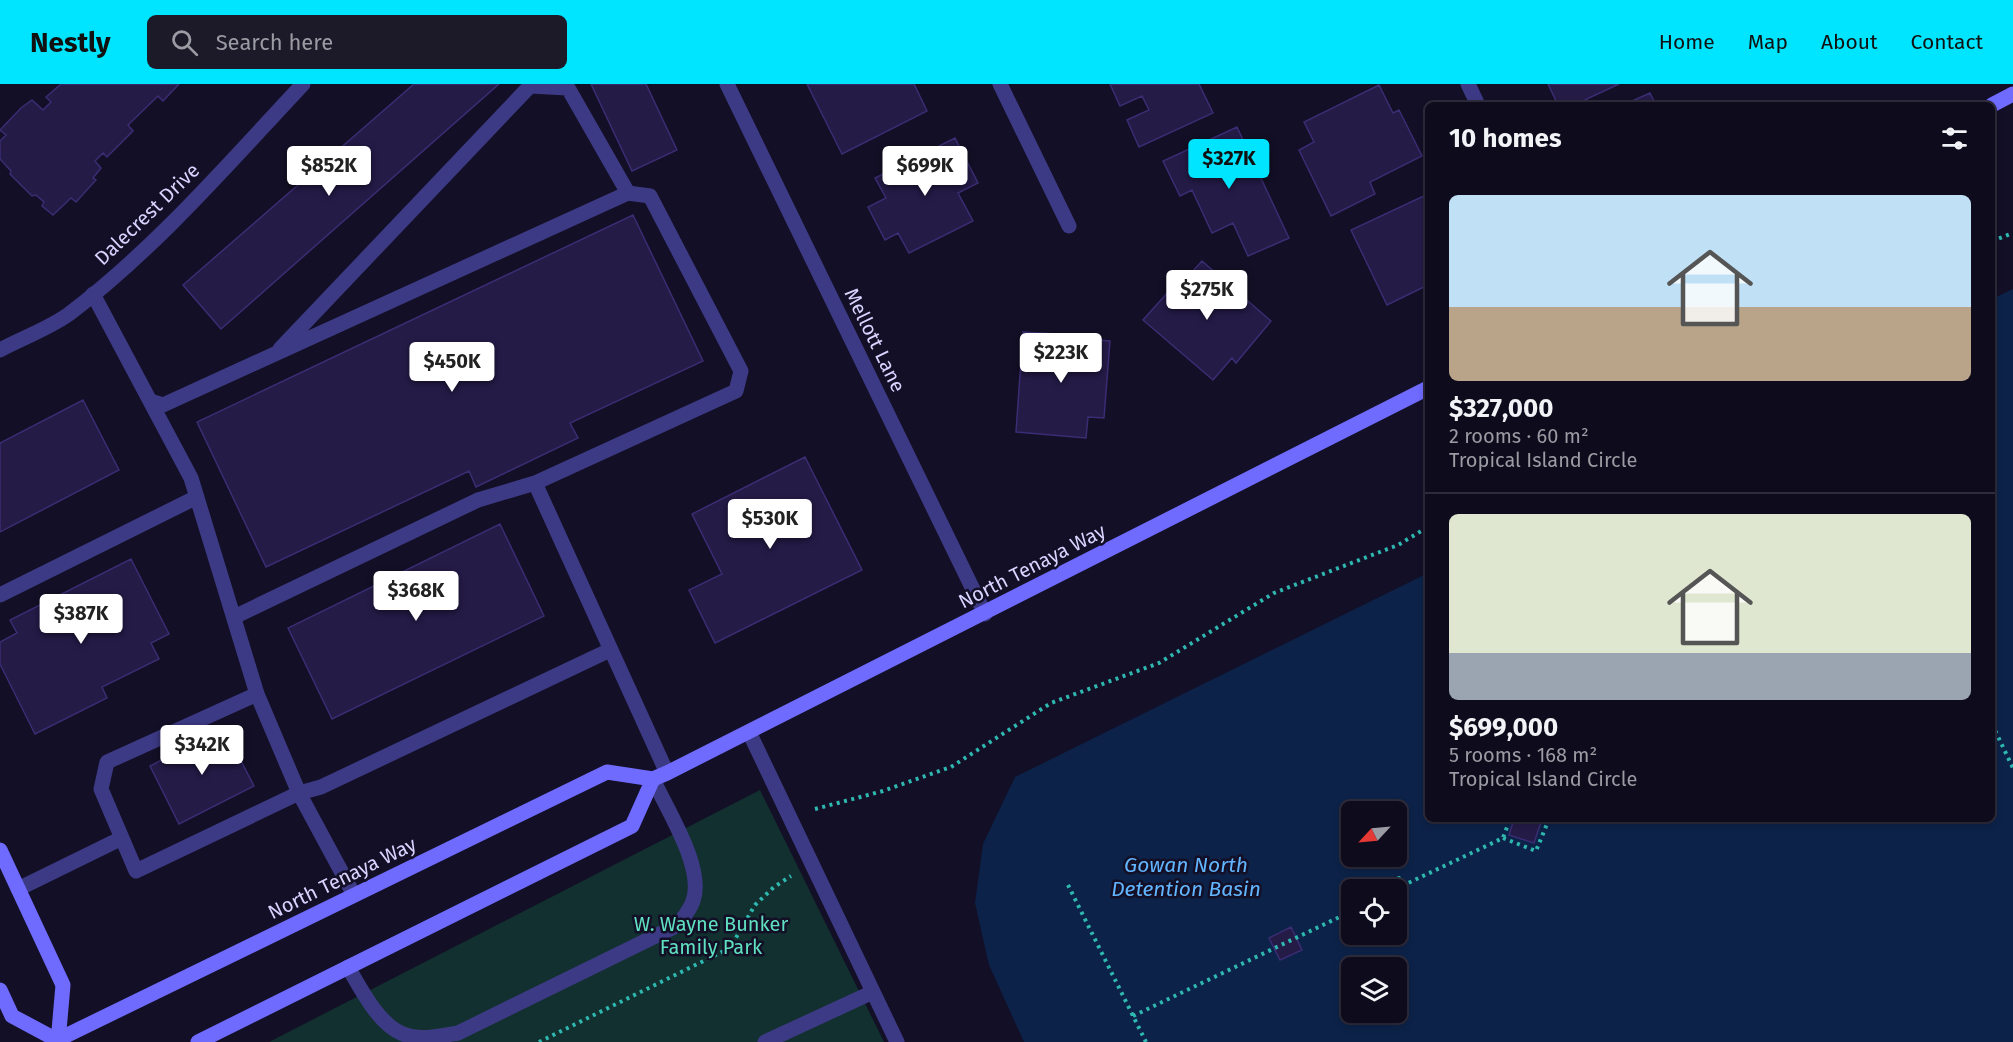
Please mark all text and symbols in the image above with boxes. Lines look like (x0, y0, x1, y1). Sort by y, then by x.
search box (147, 15, 567, 69)
text: Nestly (30, 26, 111, 59)
icon: search (168, 26, 201, 59)
text: Search here (216, 29, 333, 56)
text: Home (1659, 29, 1715, 55)
text: Map (1748, 29, 1788, 55)
text: About (1821, 29, 1878, 55)
text: Contact (1911, 29, 1983, 55)
icon: filters (1938, 122, 1971, 155)
text: 10 homes (1449, 123, 1562, 154)
pin: $327K (1187, 139, 1271, 190)
pin: $852K (287, 146, 371, 197)
pin: $699K (883, 146, 967, 197)
text: $327K (1202, 146, 1256, 170)
text: $852K (301, 153, 357, 177)
text: $699K (896, 153, 954, 177)
street label: Dalecrest Drive (90, 158, 204, 270)
icon: home (1656, 234, 1764, 342)
pin: $275K (1165, 270, 1249, 321)
text: $275K (1180, 277, 1234, 301)
street label: Mellott Lane (839, 284, 911, 396)
pin: $223K (1019, 333, 1103, 384)
text: $223K (1034, 340, 1088, 364)
pin: $450K (410, 342, 494, 393)
text: $450K (423, 349, 481, 373)
text: $327,000 (1449, 393, 1553, 424)
text: 2 rooms · 60 m² (1449, 424, 1589, 448)
text: Tropical Island Circle (1449, 448, 1637, 472)
pin: $530K (728, 499, 812, 550)
text: $530K (742, 506, 798, 530)
street label: North Tenaya Way (954, 519, 1110, 613)
icon: home (1656, 553, 1764, 661)
pin: $368K (374, 571, 458, 622)
text: $368K (388, 578, 444, 602)
pin: $387K (39, 594, 123, 645)
text: $387K (54, 601, 108, 625)
text: $699,000 (1449, 712, 1558, 743)
pin: $342K (160, 725, 244, 776)
text: $342K (174, 732, 230, 756)
text: 5 rooms · 168 m² (1449, 743, 1597, 767)
text: Tropical Island Circle (1449, 767, 1637, 791)
north arrow (1341, 801, 1407, 867)
map controls (1341, 801, 1407, 1023)
street label: North Tenaya Way (264, 832, 420, 924)
water label: Gowan North Detention Basin (1111, 852, 1261, 902)
button: locate (1341, 879, 1407, 945)
park label: W. Wayne Bunker Family Park (634, 912, 789, 959)
button: layers (1341, 957, 1407, 1023)

